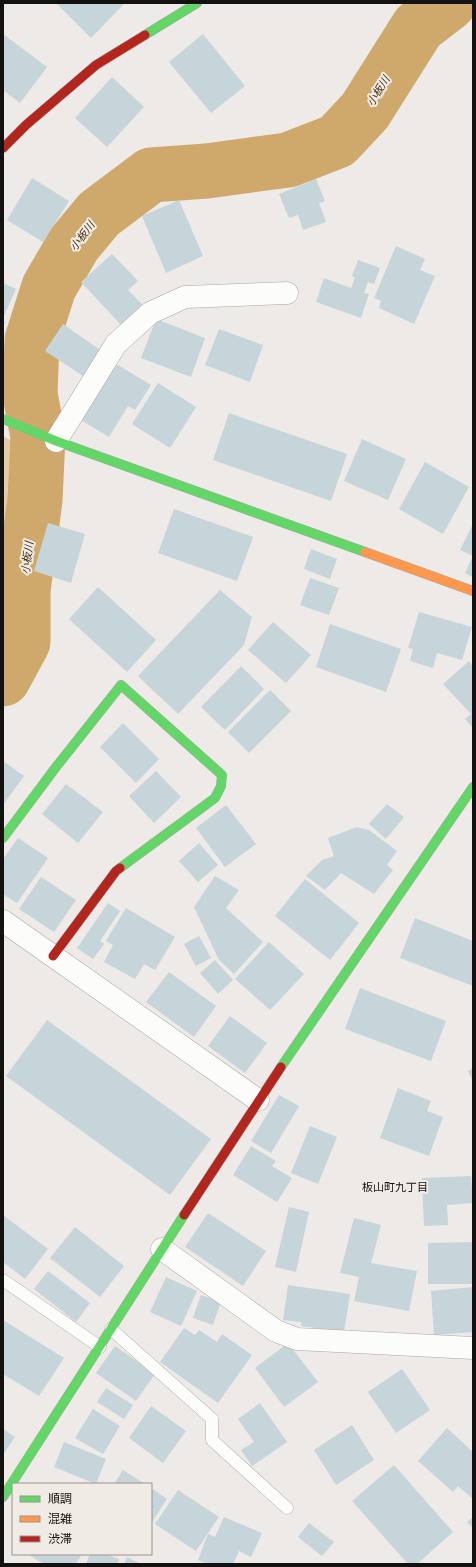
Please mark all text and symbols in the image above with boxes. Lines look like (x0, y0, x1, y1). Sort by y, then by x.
water label: 小板川 (364, 73, 392, 108)
water label: 小板川 (67, 218, 97, 253)
water label: 小板川 (19, 540, 35, 575)
district label: 板山町九丁目 (362, 1181, 428, 1193)
legend (12, 1483, 152, 1555)
text: 順調 (48, 1492, 72, 1505)
text: 混雑 (48, 1512, 72, 1525)
text: 渋滞 (48, 1532, 72, 1545)

